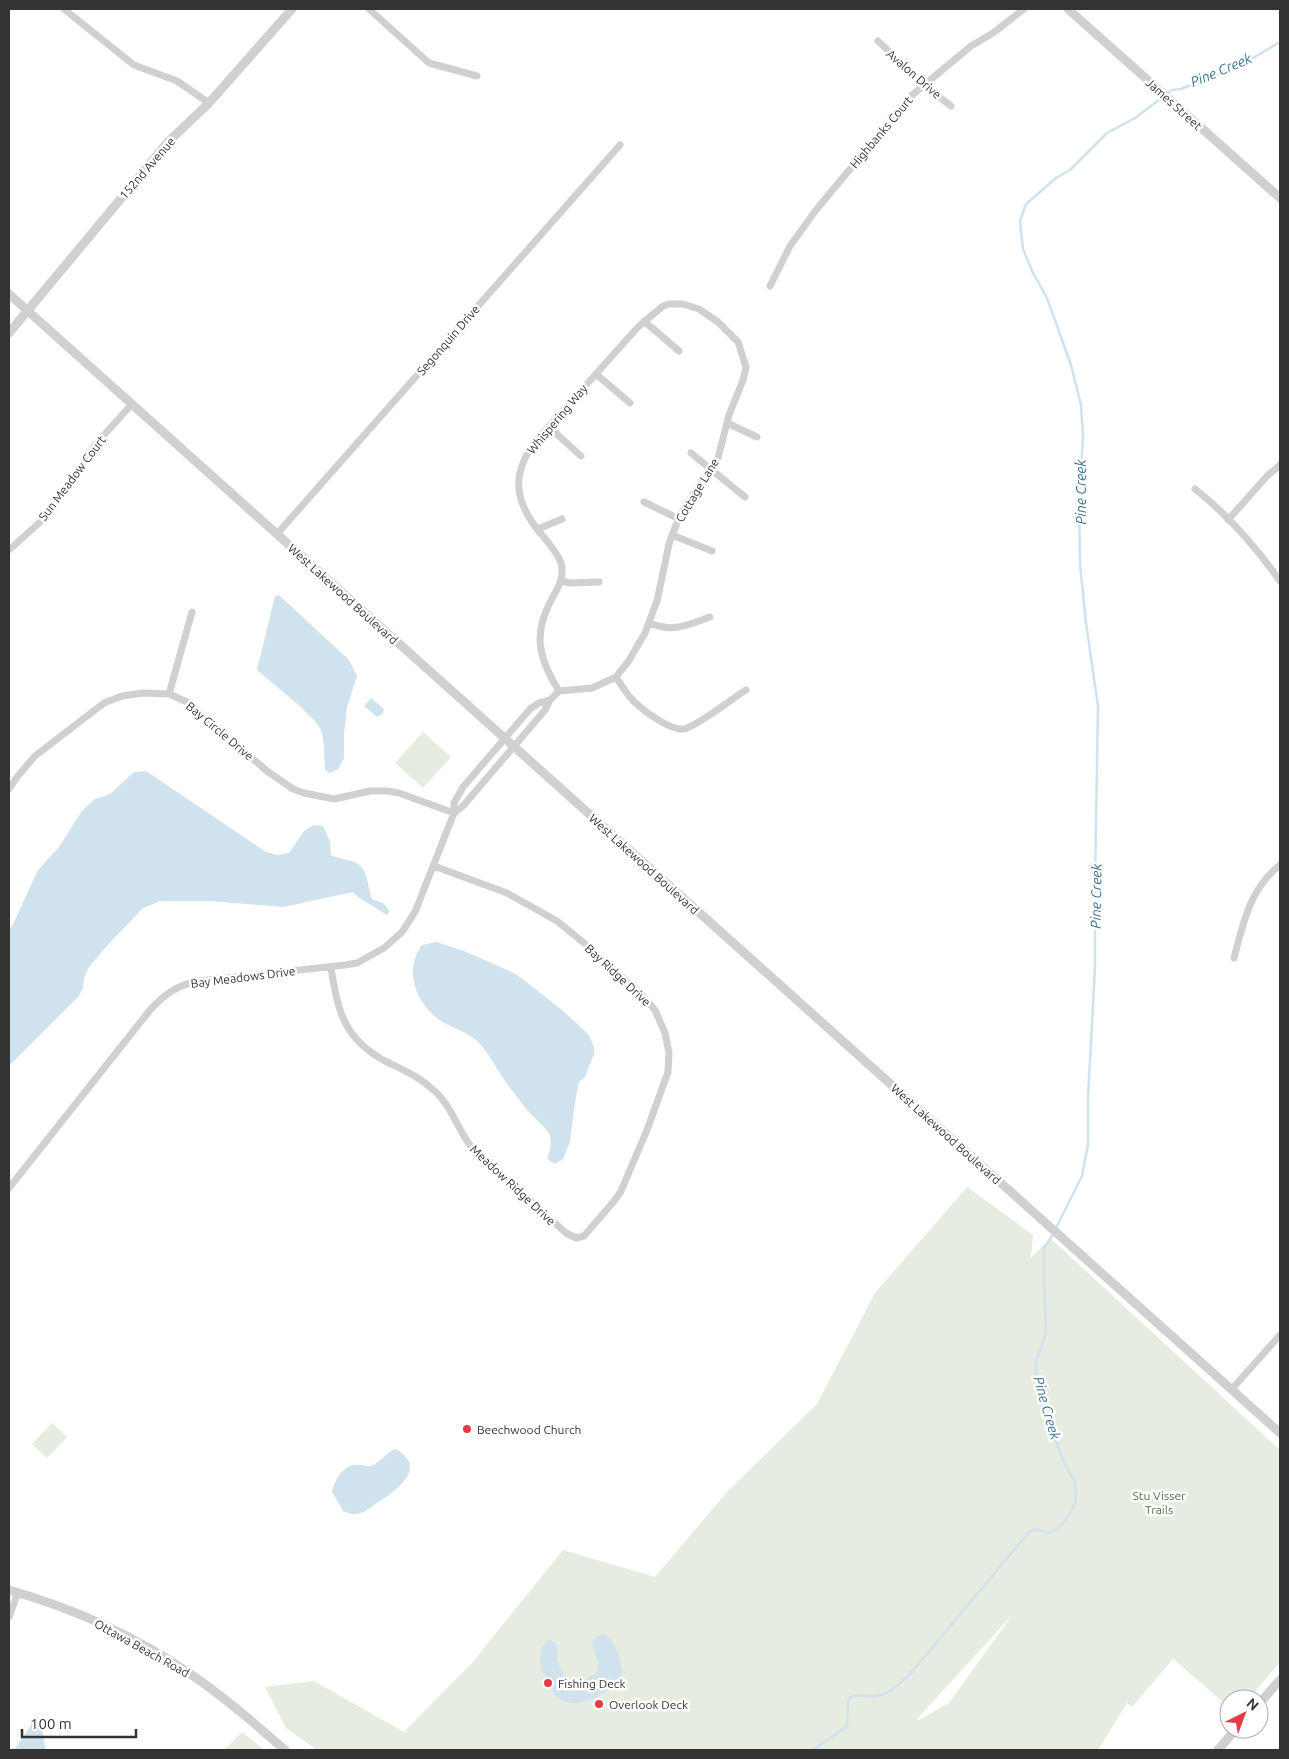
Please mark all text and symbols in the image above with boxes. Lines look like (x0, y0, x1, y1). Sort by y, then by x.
street label: Avalon Drive (884, 47, 944, 101)
water label: Pine Creek (1188, 50, 1255, 90)
street label: James Street (1143, 76, 1205, 133)
street label: Highbanks Court (847, 93, 915, 170)
street label: 152nd Avenue (117, 135, 177, 201)
street label: Segonquin Drive (414, 302, 482, 378)
street label: Whispering Way (524, 382, 590, 456)
street label: Sun Meadow Court (36, 433, 108, 523)
street label: Cottage Lane (673, 456, 721, 524)
water label: Pine Creek (1073, 459, 1089, 525)
street label: West Lakewood Boulevard (286, 541, 400, 647)
street label: Bay Circle Drive (184, 699, 256, 763)
street label: West Lakewood Boulevard (587, 811, 701, 917)
water label: Pine Creek (1087, 862, 1105, 929)
street label: Bay Ridge Drive (583, 941, 653, 1009)
street label: Bay Meadows Drive (190, 964, 296, 990)
street label: West Lakewood Boulevard (889, 1081, 1003, 1187)
street label: Meadow Ridge Drive (468, 1142, 558, 1228)
water label: Pine Creek (1030, 1374, 1064, 1442)
marker: Beechwood Church (461, 1423, 473, 1435)
place label: Beechwood Church (477, 1423, 581, 1436)
park label: Stu Visser Trails (1132, 1489, 1186, 1516)
street label: Ottawa Beach Road (92, 1617, 192, 1679)
marker: Fishing Deck (542, 1677, 554, 1689)
place label: Fishing Deck (558, 1677, 625, 1690)
north arrow (1219, 1689, 1269, 1739)
text: N (1243, 1695, 1262, 1714)
marker: Overlook Deck (593, 1698, 605, 1710)
place label: Overlook Deck (609, 1698, 688, 1711)
scale bar (22, 1706, 136, 1738)
text: 100 m (30, 1715, 72, 1732)

